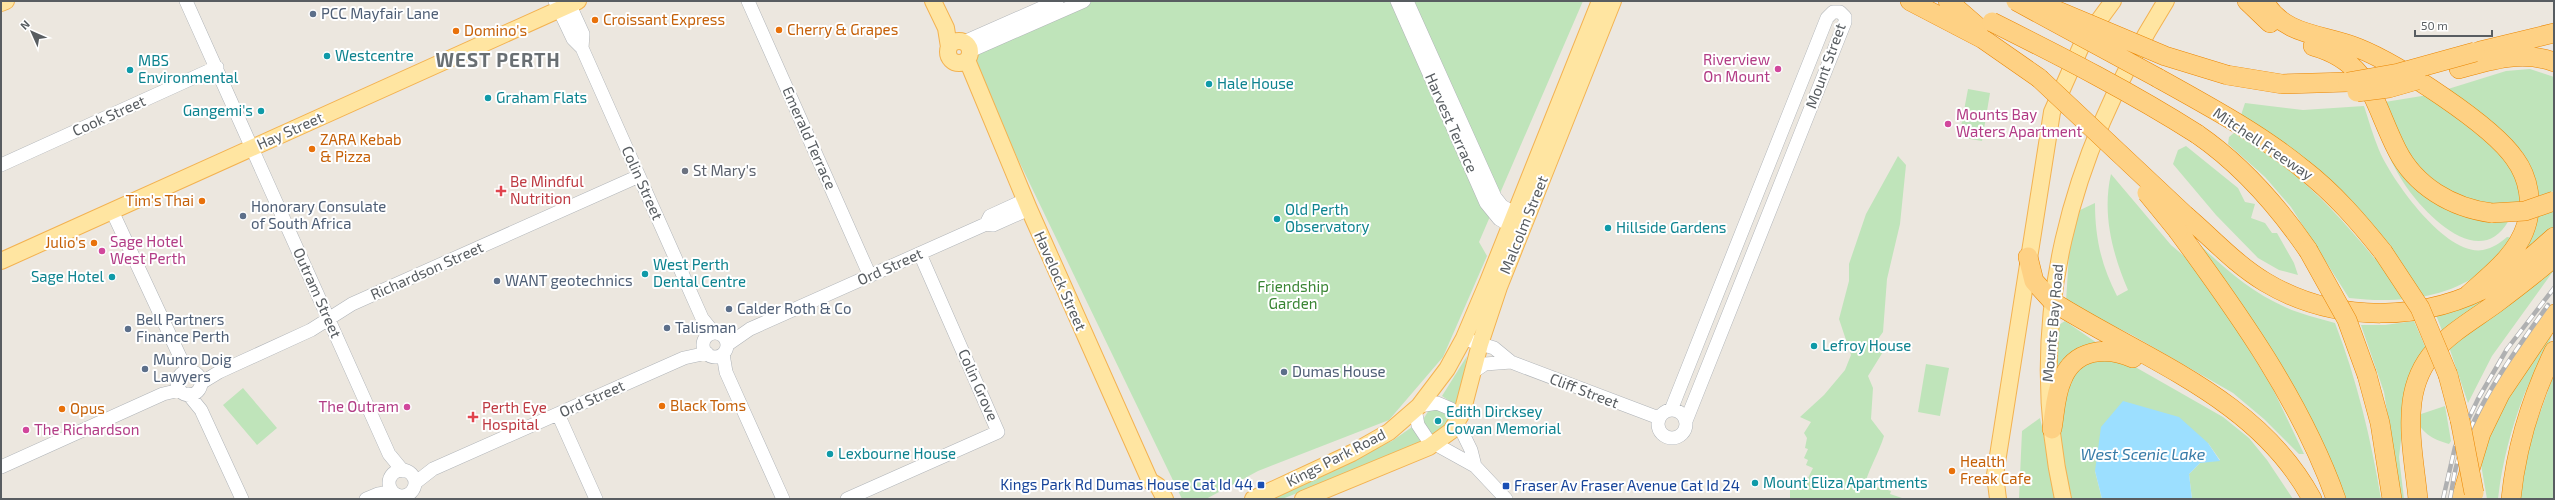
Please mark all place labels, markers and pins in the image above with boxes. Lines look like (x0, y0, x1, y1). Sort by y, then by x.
place label: PCC Mayfair Lane (321, 4, 439, 22)
marker: PCC Mayfair Lane (308, 9, 318, 19)
place label: Croissant Express (603, 10, 725, 28)
marker: Croissant Express (590, 15, 600, 25)
place label: Cherry & Grapes (787, 20, 898, 38)
place label: Domino's (464, 21, 527, 39)
marker: Cherry & Grapes (774, 25, 784, 35)
marker: Domino's (451, 26, 461, 36)
place label: Westcentre (335, 46, 414, 64)
place label: Riverview On Mount (1703, 50, 1770, 85)
place label: MBS Environmental (138, 51, 239, 86)
marker: Westcentre (322, 51, 332, 61)
marker: Riverview On Mount (1773, 64, 1783, 74)
marker: MBS Environmental (125, 65, 135, 75)
place label: Hale House (1217, 74, 1294, 92)
marker: Hale House (1204, 79, 1214, 89)
place label: Graham Flats (496, 88, 587, 106)
marker: Graham Flats (483, 93, 493, 103)
place label: Gangemi's (183, 101, 253, 119)
place label: Mounts Bay Waters Apartment (1956, 105, 2083, 140)
marker: Gangemi's (256, 106, 266, 116)
marker: Mounts Bay Waters Apartment (1943, 119, 1953, 129)
place label: ZARA Kebab & Pizza (320, 130, 401, 165)
marker: ZARA Kebab & Pizza (307, 144, 317, 154)
place label: St Mary's (693, 161, 756, 179)
marker: St Mary's (680, 166, 690, 176)
place label: Be Mindful Nutrition (510, 172, 584, 207)
marker: Be Mindful Nutrition (495, 185, 507, 197)
place label: Tim's Thai (125, 191, 194, 209)
marker: Tim's Thai (197, 196, 207, 206)
place label: Honorary Consulate of South Africa (251, 197, 386, 232)
place label: Old Perth Observatory (1285, 200, 1370, 235)
marker: Honorary Consulate of South Africa (238, 211, 248, 221)
marker: Old Perth Observatory (1272, 214, 1282, 224)
place label: Hillside Gardens (1616, 218, 1727, 236)
marker: Hillside Gardens (1603, 223, 1613, 233)
place label: Sage Hotel West Perth (110, 232, 186, 267)
place label: Julio's (45, 233, 86, 251)
marker: Julio's (89, 238, 99, 248)
marker: Sage Hotel West Perth (97, 246, 107, 256)
place label: West Perth Dental Centre (653, 255, 746, 290)
place label: Sage Hotel (31, 267, 105, 285)
marker: West Perth Dental Centre (640, 269, 650, 279)
place label: WANT geotechnics (505, 271, 633, 289)
marker: Sage Hotel (107, 272, 117, 282)
marker: WANT geotechnics (492, 276, 502, 286)
place label: Calder Roth & Co (737, 299, 851, 317)
marker: Calder Roth & Co (724, 304, 734, 314)
place label: Bell Partners Finance Perth (136, 310, 229, 345)
place label: Talisman (675, 318, 736, 336)
marker: Talisman (662, 323, 672, 333)
marker: Bell Partners Finance Perth (123, 324, 133, 334)
place label: Lefroy House (1822, 336, 1911, 354)
marker: Lefroy House (1809, 341, 1819, 351)
place label: Munro Doig Lawyers (153, 350, 232, 385)
place label: Dumas House (1292, 362, 1386, 380)
marker: Munro Doig Lawyers (140, 364, 150, 374)
marker: Dumas House (1279, 367, 1289, 377)
place label: Black Toms (670, 396, 746, 414)
place label: The Outram (318, 397, 399, 415)
place label: Perth Eye Hospital (482, 398, 547, 433)
place label: Opus (70, 399, 105, 417)
marker: Black Toms (657, 401, 667, 411)
marker: The Outram (402, 402, 412, 412)
place label: Edith Dircksey Cowan Memorial (1446, 402, 1561, 437)
marker: Opus (57, 404, 67, 414)
marker: Perth Eye Hospital (467, 411, 479, 423)
marker: Edith Dircksey Cowan Memorial (1433, 416, 1443, 426)
place label: The Richardson (34, 420, 139, 438)
marker: The Richardson (21, 425, 31, 435)
place label: Lexbourne House (838, 444, 956, 462)
marker: Lexbourne House (825, 449, 835, 459)
place label: Health Freak Cafe (1960, 452, 2031, 487)
marker: Health Freak Cafe (1947, 466, 1957, 476)
place label: Mount Eliza Apartments (1763, 473, 1928, 491)
place label: Kings Park Rd Dumas House Cat Id 44 (1000, 475, 1253, 493)
place label: Fraser Av Fraser Avenue Cat Id 24 (1514, 476, 1740, 494)
marker: Mount Eliza Apartments (1750, 478, 1760, 488)
marker: Kings Park Rd Dumas House Cat Id 44 (1256, 480, 1266, 490)
marker: Fraser Av Fraser Avenue Cat Id 24 (1501, 481, 1511, 491)

